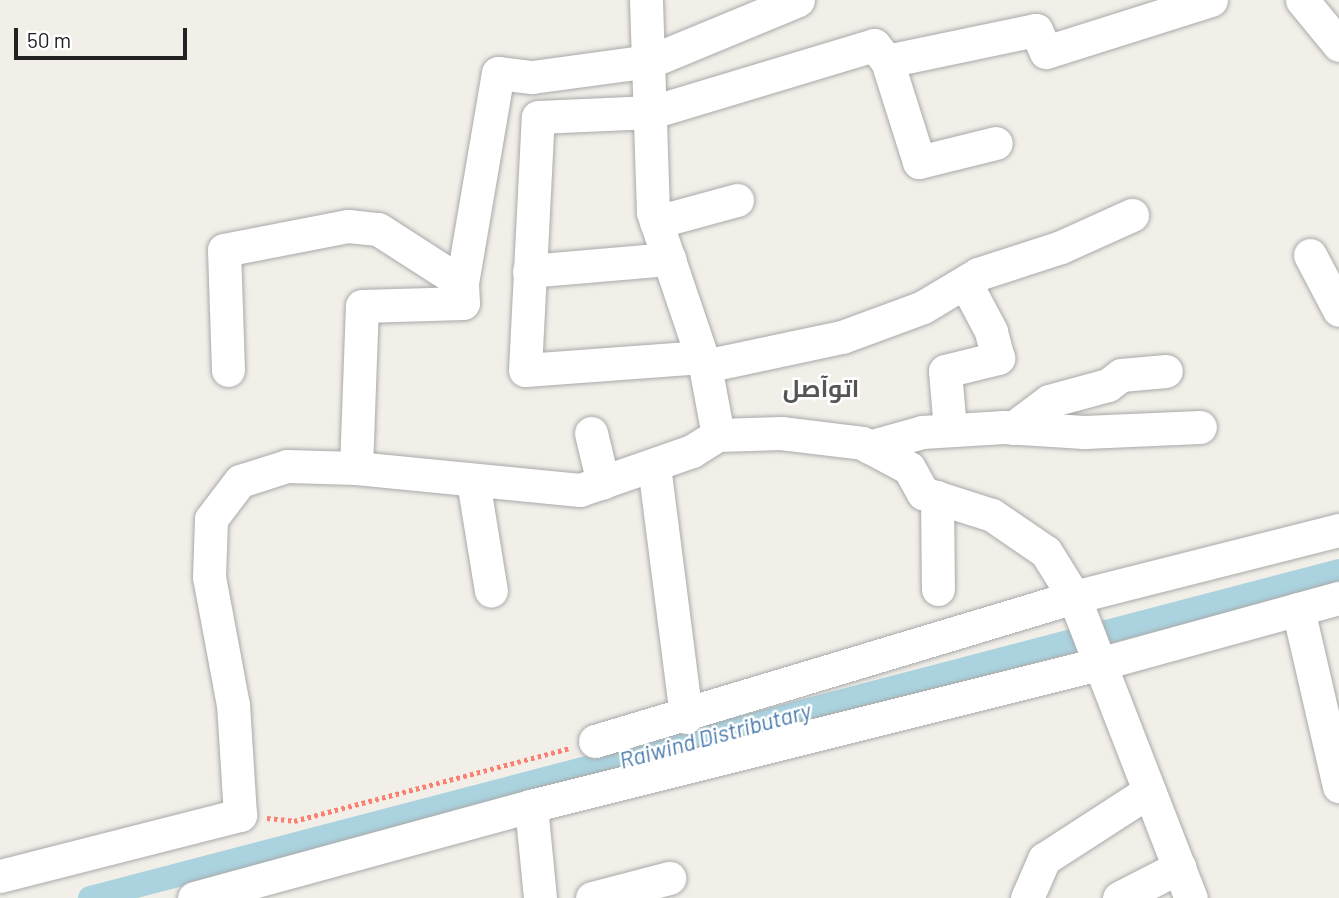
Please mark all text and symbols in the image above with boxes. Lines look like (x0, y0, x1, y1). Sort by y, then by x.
scale bar (18, 14, 191, 58)
text: 50 m (27, 27, 71, 52)
district label: اتوآصل (783, 374, 859, 402)
water label: Raiwind Distributary (616, 696, 814, 774)

